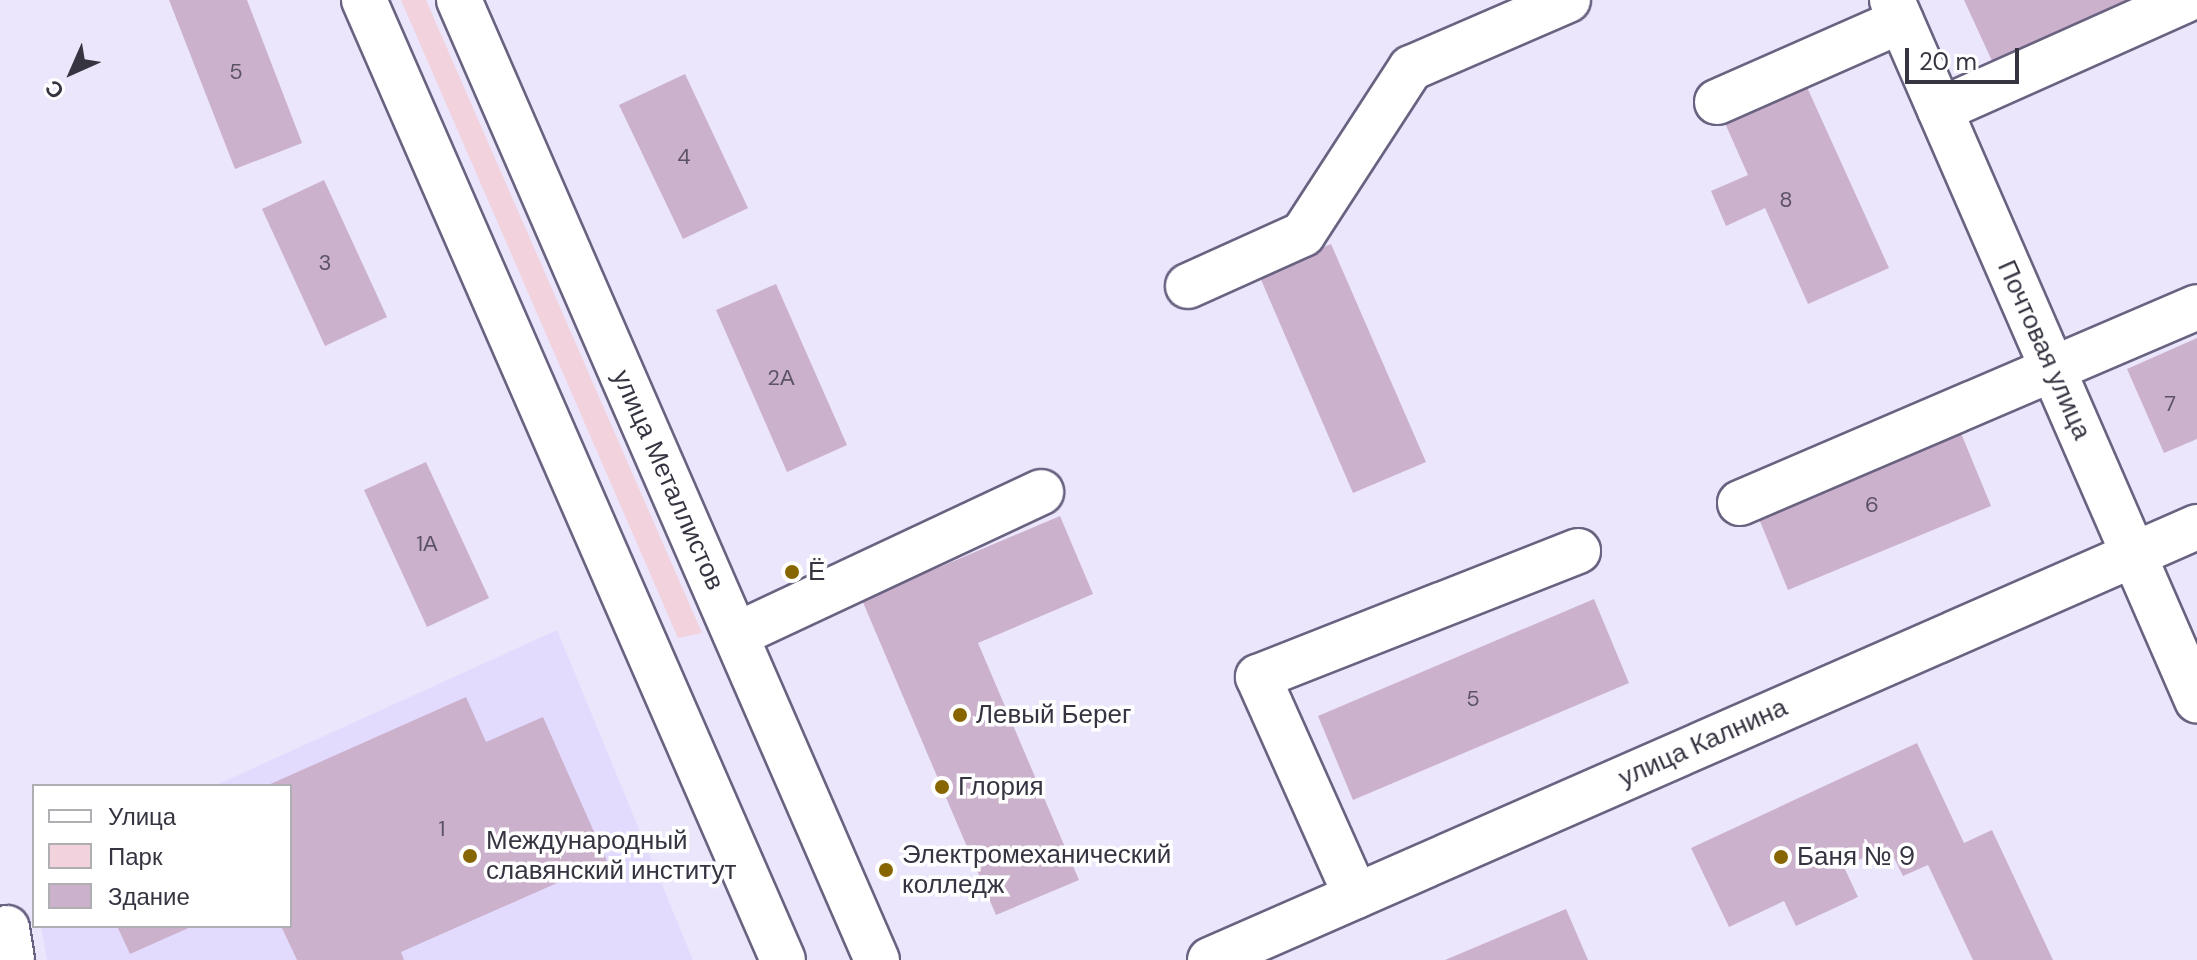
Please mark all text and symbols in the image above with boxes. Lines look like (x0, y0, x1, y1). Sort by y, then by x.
north arrow (32, 32, 112, 112)
scale bar (1909, 32, 2023, 82)
text: 20 m (1919, 46, 1977, 77)
house number: 5 (229, 59, 243, 85)
text: С (39, 73, 71, 105)
house number: 4 (677, 144, 691, 170)
house number: 8 (1779, 187, 1793, 213)
house number: 3 (318, 250, 332, 276)
street label: Почтовая улица (1991, 256, 2097, 444)
street label: улица Металлистов (605, 365, 731, 595)
house number: 2А (767, 365, 795, 391)
house number: 7 (2164, 391, 2176, 417)
house number: 6 (1865, 492, 1879, 518)
house number: 1А (416, 531, 438, 557)
place label: Ё (808, 556, 825, 588)
marker: Ё (783, 563, 801, 581)
house number: 5 (1466, 686, 1480, 712)
street label: улица Калнина (1614, 692, 1792, 794)
place label: Левый Берег (976, 699, 1131, 731)
marker: Левый Берег (951, 706, 969, 724)
place label: Глория (958, 771, 1044, 803)
marker: Глория (933, 778, 951, 796)
legend (32, 784, 292, 928)
text: Улица (108, 801, 176, 832)
house number: 1 (439, 816, 445, 842)
place label: Международный славянский институт (486, 825, 736, 886)
place label: Электромеханический колледж (902, 839, 1171, 900)
text: Парк (108, 841, 162, 872)
place label: Баня № 9 (1797, 841, 1915, 873)
marker: Международный славянский институт (461, 847, 479, 865)
marker: Баня № 9 (1772, 848, 1790, 866)
marker: Электромеханический колледж (877, 861, 895, 879)
text: Здание (108, 881, 190, 912)

